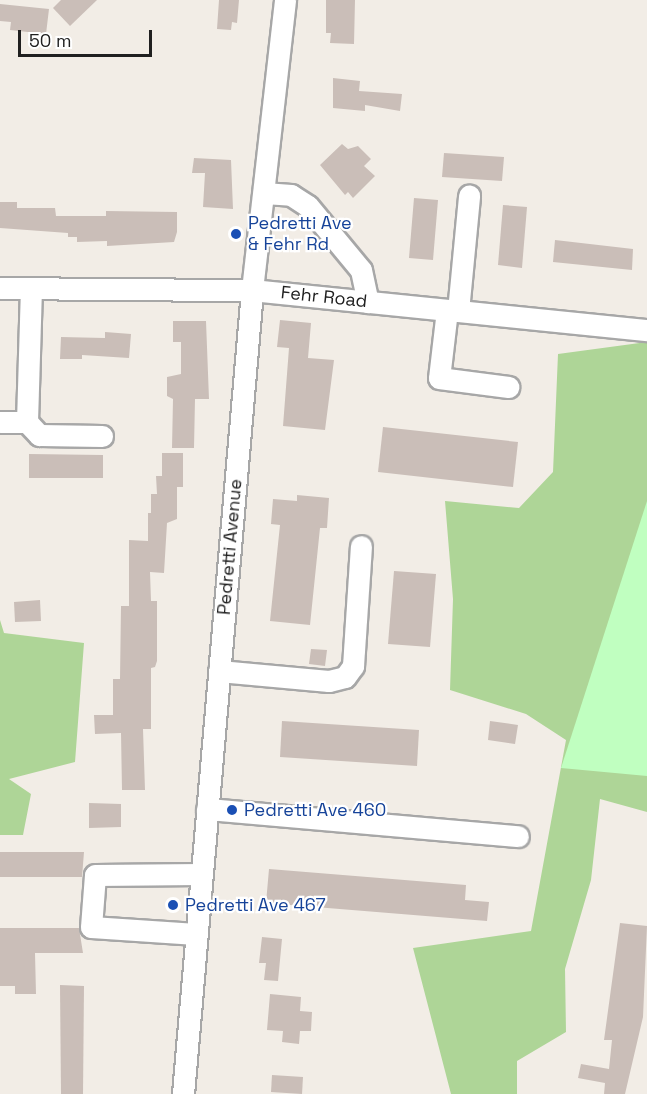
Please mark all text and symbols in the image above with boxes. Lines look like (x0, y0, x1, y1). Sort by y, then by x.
scale bar (21, 18, 154, 56)
text: 50 m (29, 29, 71, 52)
place label: Pedretti Ave & Fehr Rd (248, 213, 352, 256)
marker: Pedretti Ave & Fehr Rd (229, 227, 243, 241)
street label: Fehr Road (280, 282, 368, 312)
street label: Pedretti Avenue (213, 478, 247, 616)
place label: Pedretti Ave 460 (244, 799, 386, 821)
marker: Pedretti Ave 460 (225, 803, 239, 817)
place label: Pedretti Ave 467 (185, 894, 326, 916)
marker: Pedretti Ave 467 (166, 898, 180, 912)

